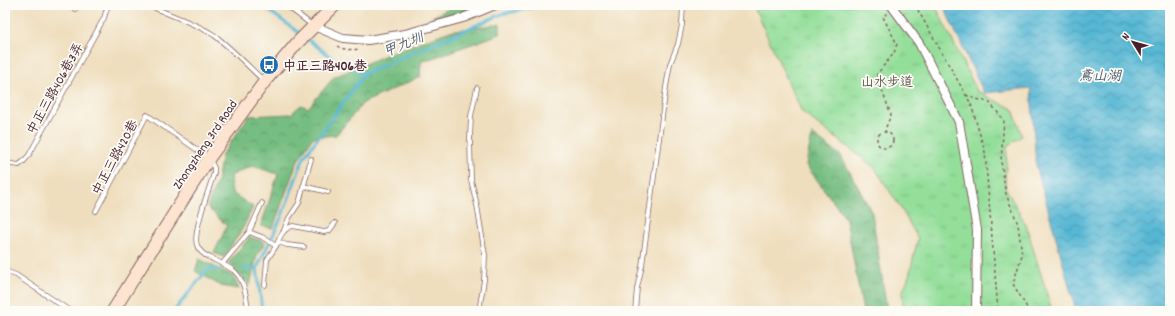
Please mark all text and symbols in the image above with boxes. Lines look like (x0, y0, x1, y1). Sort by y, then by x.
north arrow (1113, 22, 1153, 62)
water label: 甲九圳 (381, 28, 429, 63)
text: N (1119, 30, 1135, 44)
street label: 中正三路406巷3弄 (23, 40, 89, 139)
bus stop icon: 中正三路406巷 (258, 54, 280, 76)
place label: 中正三路406巷 (283, 58, 368, 77)
water label: 鳶山湖 (1079, 67, 1123, 87)
park label: 山水步道 (861, 74, 913, 93)
street label: Zhongzheng 3rd Road (169, 97, 243, 194)
street label: 中正三路420巷 (88, 117, 144, 199)

